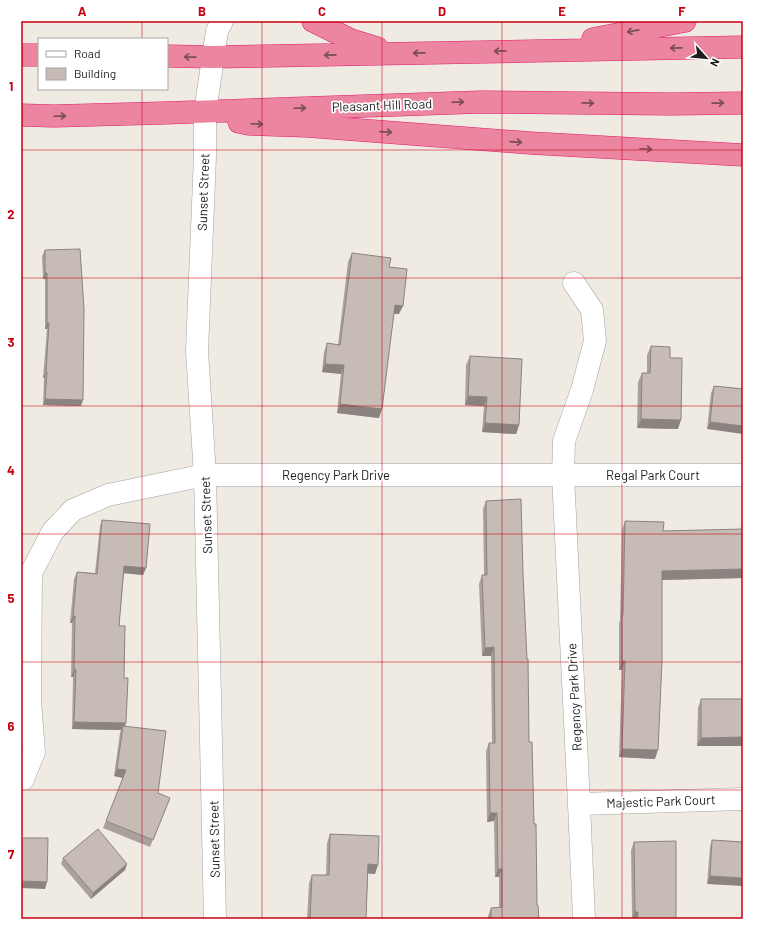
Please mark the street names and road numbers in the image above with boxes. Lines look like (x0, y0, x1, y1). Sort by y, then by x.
street label: Pleasant Hill Road (331, 95, 433, 115)
street label: Sunset Street (194, 153, 212, 231)
street label: Regency Park Drive (282, 467, 390, 483)
street label: Regal Park Court (606, 467, 700, 483)
street label: Sunset Street (197, 476, 215, 554)
street label: Regency Park Drive (563, 643, 585, 751)
street label: Majestic Park Court (606, 791, 716, 811)
street label: Sunset Street (205, 800, 223, 878)

